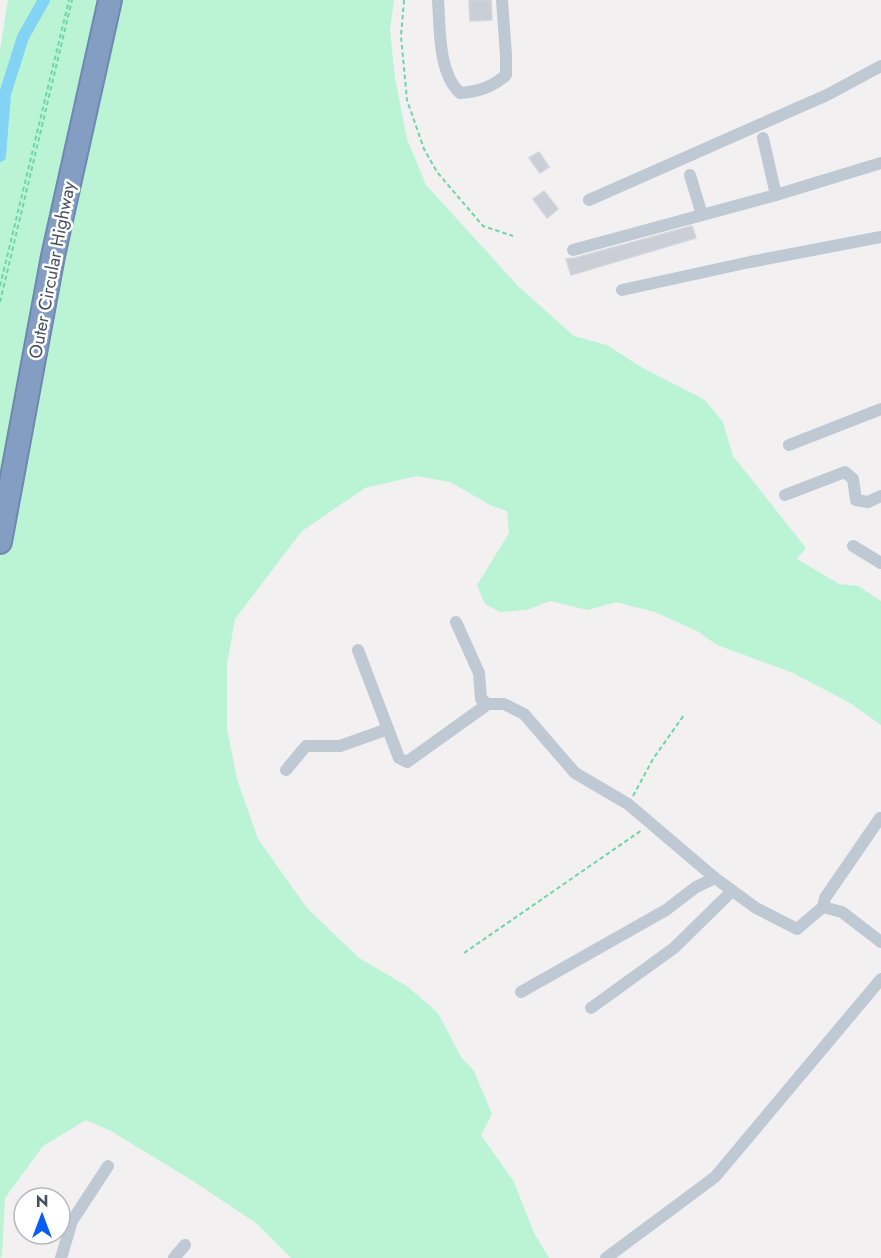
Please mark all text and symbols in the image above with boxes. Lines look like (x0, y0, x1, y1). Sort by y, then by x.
street label: Outer Circular Highway (22, 179, 82, 361)
north arrow (12, 1186, 72, 1246)
text: N (36, 1190, 48, 1213)

